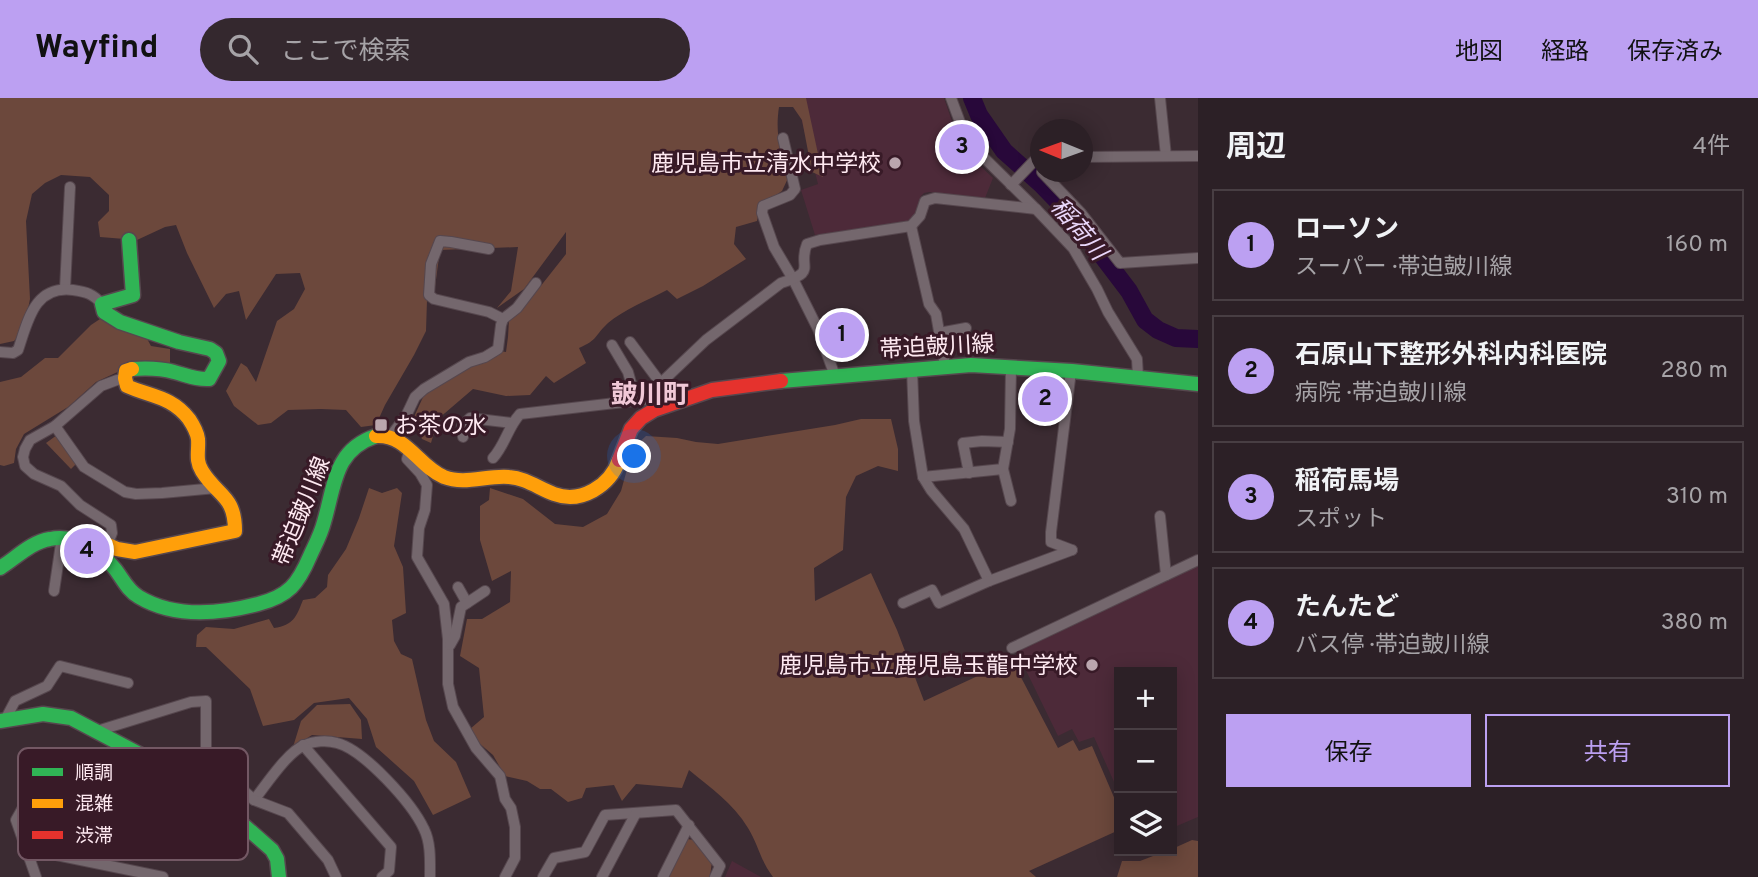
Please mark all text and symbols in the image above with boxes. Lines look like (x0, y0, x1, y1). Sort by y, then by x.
search box (200, 18, 690, 81)
text: Wayfind (35, 28, 158, 70)
icon: search (224, 30, 262, 68)
text: ここで検索 (280, 36, 410, 69)
text: 地図 (1455, 38, 1503, 68)
text: 経路 (1541, 38, 1589, 68)
text: 保存済み (1627, 38, 1723, 68)
north arrow (1030, 119, 1093, 182)
pin: 3 (939, 121, 985, 173)
text: 周辺 (1226, 130, 1286, 167)
text: 4件 (1693, 133, 1730, 162)
place label: 鹿児島市立清水中学校 (651, 151, 881, 180)
marker: 鹿児島市立清水中学校 (887, 155, 903, 171)
water label: 稲荷川 (1043, 193, 1114, 270)
text: ローソン (1295, 214, 1399, 247)
text: 1 (1246, 231, 1256, 260)
text: 160 m (1666, 231, 1728, 260)
text: スーパー · 帯迫皷川線 (1295, 254, 1513, 283)
pin: 1 (819, 309, 865, 361)
street label: 帯迫皷川線 (879, 331, 995, 366)
text: 石原山下整形外科内科医院 (1295, 340, 1607, 373)
text: 2 (1244, 357, 1258, 386)
text: 280 m (1660, 357, 1728, 386)
pin: 2 (1022, 373, 1068, 425)
district label: 皷川町 (611, 380, 689, 413)
text: 病院 · 帯迫皷川線 (1295, 380, 1467, 409)
place label: お茶の水 (395, 413, 487, 442)
marker: お茶の水 (373, 417, 389, 433)
your location (617, 439, 651, 473)
street label: 帯迫皷川線 (268, 453, 338, 571)
text: 稲荷馬場 (1295, 466, 1399, 499)
text: 3 (1244, 483, 1258, 512)
text: 310 m (1666, 483, 1728, 512)
text: スポット (1295, 506, 1387, 535)
pin: 4 (64, 525, 110, 577)
text: たんたど (1295, 592, 1399, 625)
text: 4 (1244, 609, 1258, 638)
text: 380 m (1661, 609, 1728, 638)
text: バス停 · 帯迫皷川線 (1295, 632, 1490, 661)
place label: 鹿児島市立鹿児島玉龍中学校 (779, 653, 1078, 682)
marker: 鹿児島市立鹿児島玉龍中学校 (1084, 657, 1100, 673)
map controls (1114, 667, 1177, 856)
button: + (1114, 667, 1177, 730)
button: 保存 (1226, 714, 1471, 787)
button: 共有 (1485, 714, 1730, 787)
button: − (1114, 730, 1177, 793)
legend (18, 748, 248, 860)
text: 順調 (75, 762, 113, 786)
text: 混雑 (75, 793, 113, 817)
button: layers (1114, 793, 1177, 856)
text: 渋滞 (75, 825, 113, 849)

